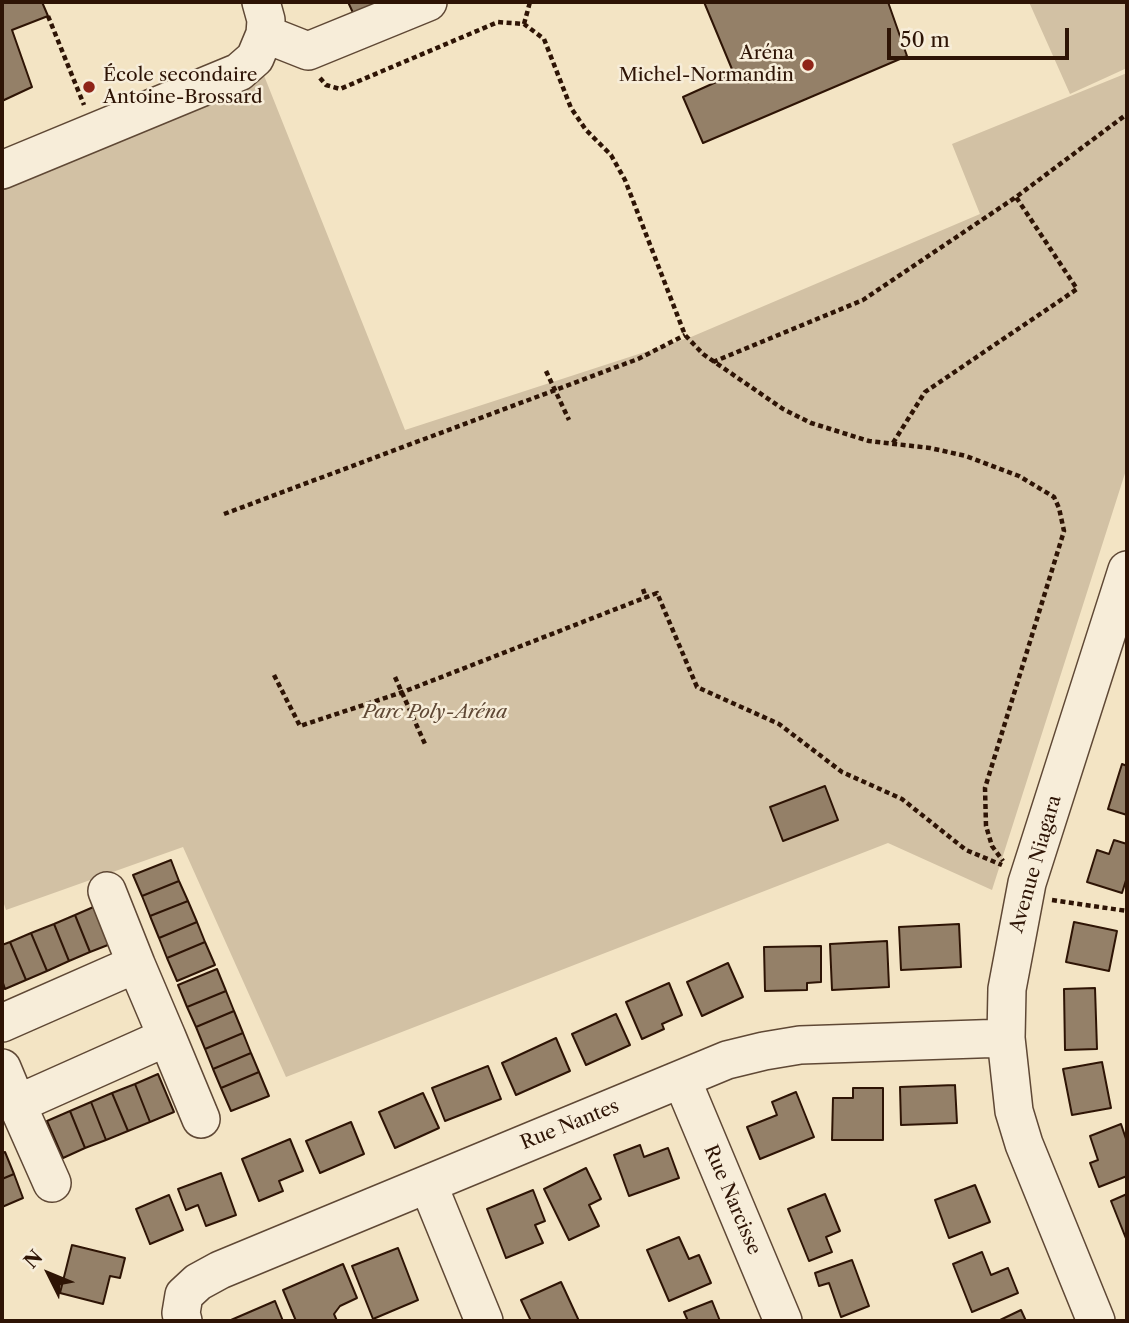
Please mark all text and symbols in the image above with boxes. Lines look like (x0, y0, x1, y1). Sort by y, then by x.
scale bar (891, 14, 1073, 58)
text: 50 m (900, 27, 950, 52)
place label: Aréna Michel-Normandin (619, 43, 794, 87)
marker: Aréna Michel-Normandin (800, 57, 816, 73)
place label: École secondaire Antoine-Brossard (103, 65, 263, 109)
marker: École secondaire Antoine-Brossard (81, 79, 97, 95)
park label: Parc Poly-Aréna (363, 702, 507, 724)
street label: Avenue Niagara (1005, 793, 1067, 935)
street label: Rue Nantes (517, 1095, 623, 1155)
street label: Rue Narcisse (699, 1142, 765, 1258)
north arrow (14, 1239, 84, 1309)
text: N (19, 1245, 47, 1273)

